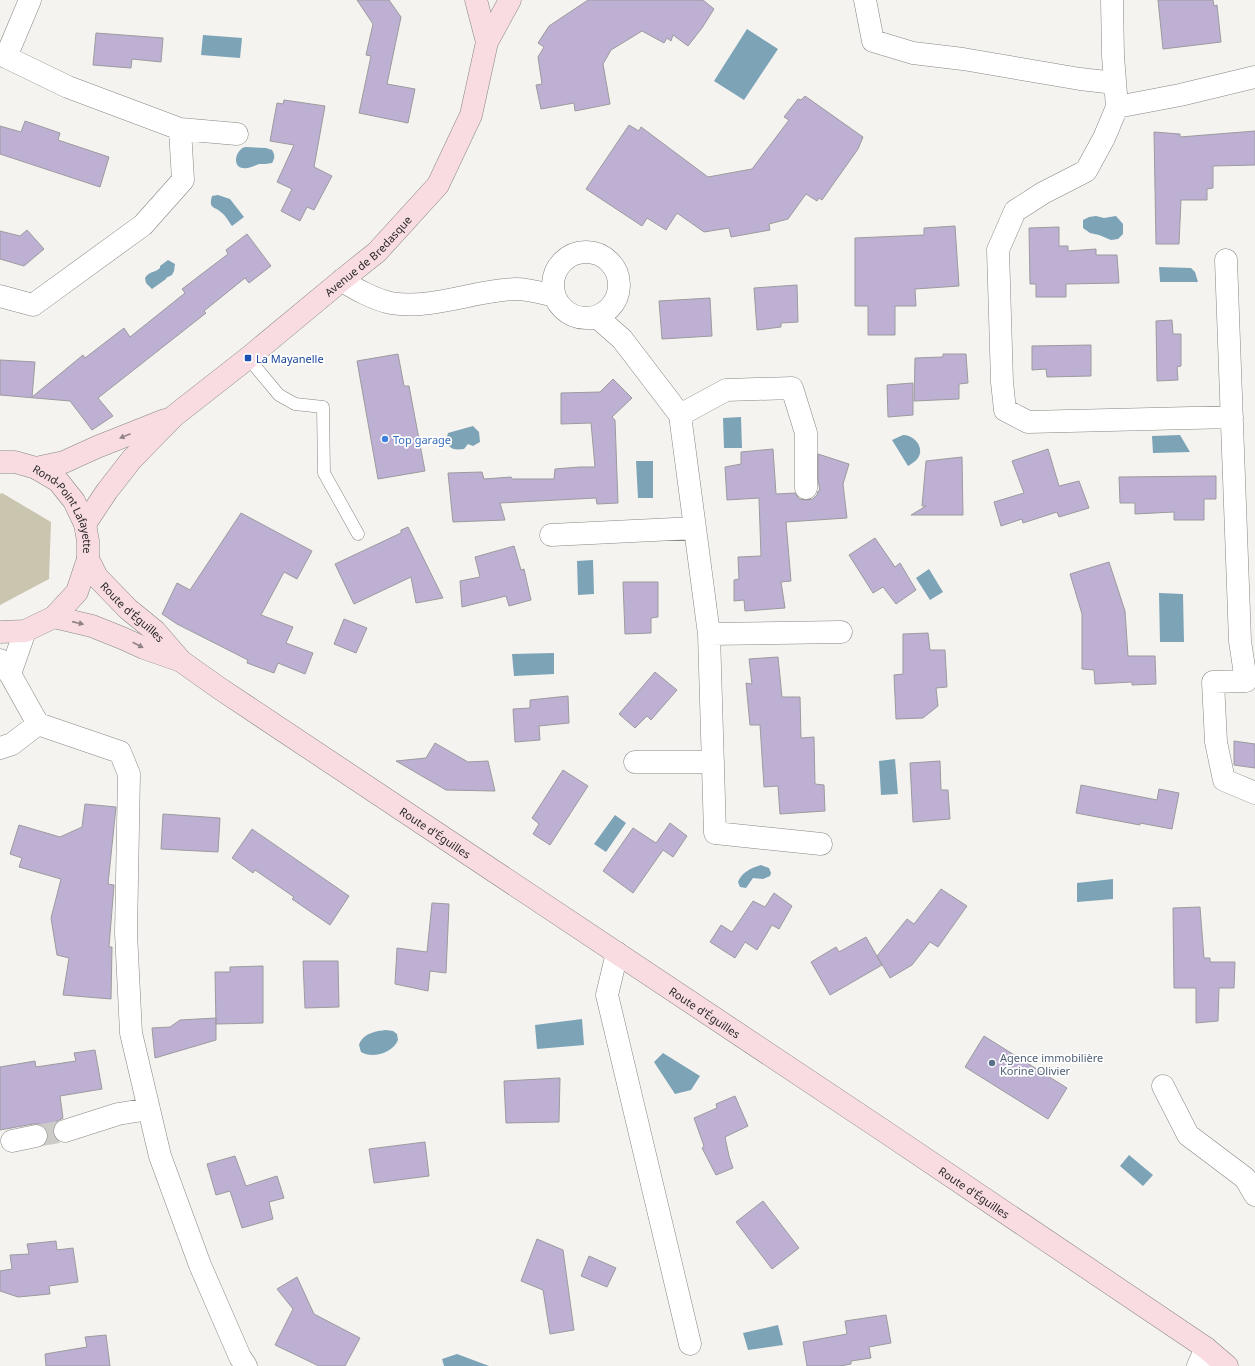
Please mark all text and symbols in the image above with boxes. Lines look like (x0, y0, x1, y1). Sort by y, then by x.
street label: Avenue de Bredasque (321, 212, 414, 299)
place label: La Mayanelle (256, 351, 324, 366)
marker: La Mayanelle (243, 353, 253, 363)
place label: Top garage (393, 432, 451, 447)
one-way arrow (119, 433, 130, 439)
marker: Top garage (380, 434, 390, 444)
street label: Rond-Point Lafayette (30, 461, 95, 553)
street label: Route d'Éguilles (98, 578, 168, 645)
one-way arrow (72, 620, 84, 626)
one-way arrow (132, 642, 143, 648)
street label: Route d'Éguilles (397, 803, 474, 861)
street label: Route d'Éguilles (667, 983, 744, 1041)
place label: Agence immobilière Korine Olivier (1000, 1050, 1103, 1078)
marker: Agence immobilière Korine Olivier (987, 1058, 997, 1068)
street label: Route d'Éguilles (936, 1163, 1013, 1221)

